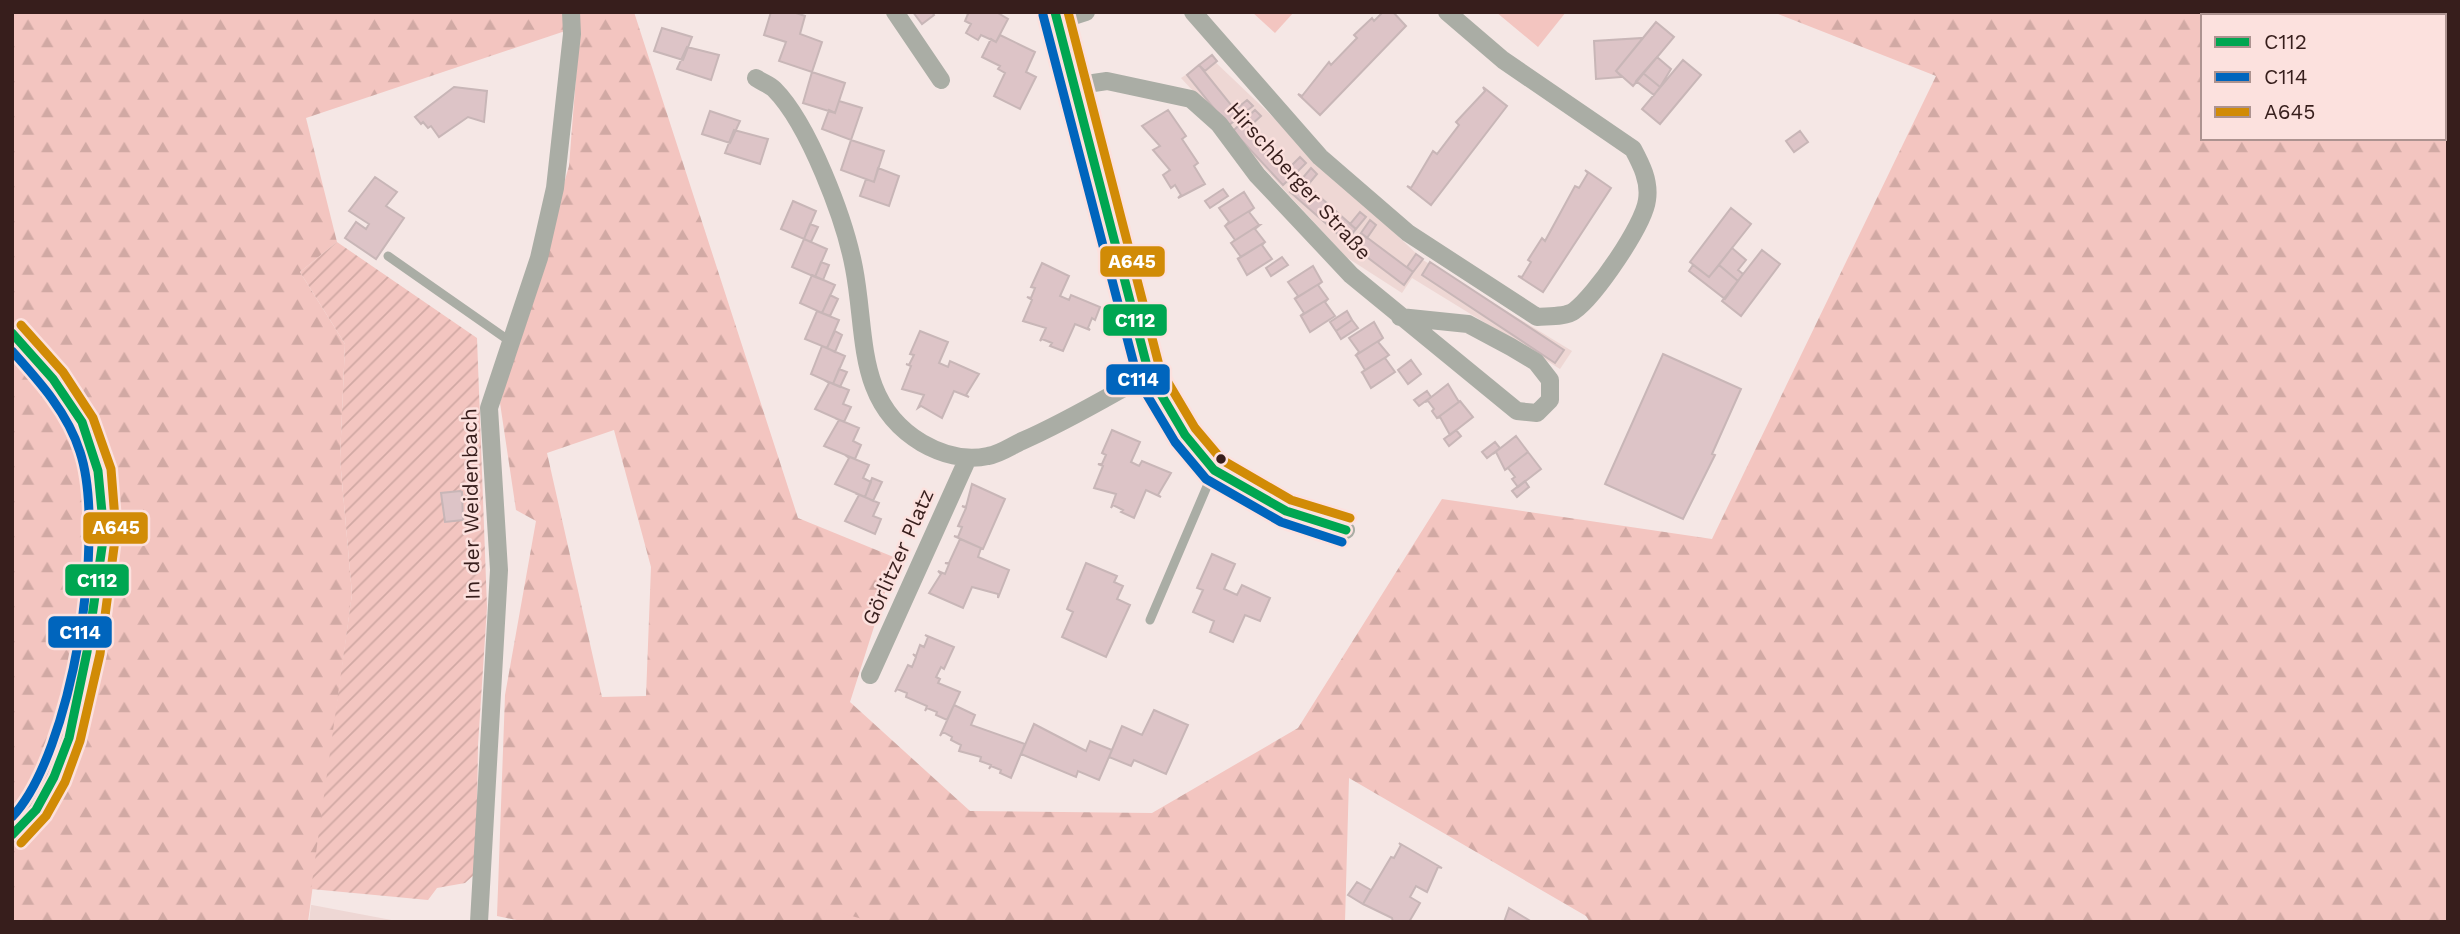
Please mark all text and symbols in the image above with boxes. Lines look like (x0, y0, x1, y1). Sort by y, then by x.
legend (2201, 14, 2446, 140)
text: C112 (2264, 29, 2307, 54)
text: C114 (2264, 64, 2308, 89)
street label: Hirschberger Straße (1222, 96, 1377, 265)
text: A645 (2264, 99, 2315, 124)
line badge: A645 (1099, 245, 1166, 278)
text: A645 (1108, 250, 1156, 273)
line badge: C112 (1102, 303, 1168, 337)
text: C112 (1115, 309, 1155, 332)
line badge: C114 (1105, 363, 1171, 396)
text: C114 (1117, 368, 1159, 391)
street label: In der Weidenbach (456, 408, 485, 600)
unlabelled marker (1214, 452, 1228, 466)
street label: Görlitzer Platz (856, 485, 939, 629)
line badge: A645 (82, 511, 149, 545)
text: A645 (92, 516, 140, 539)
line badge: C112 (64, 563, 130, 597)
text: C112 (77, 569, 117, 592)
line badge: C114 (47, 615, 113, 649)
text: C114 (59, 621, 101, 644)

